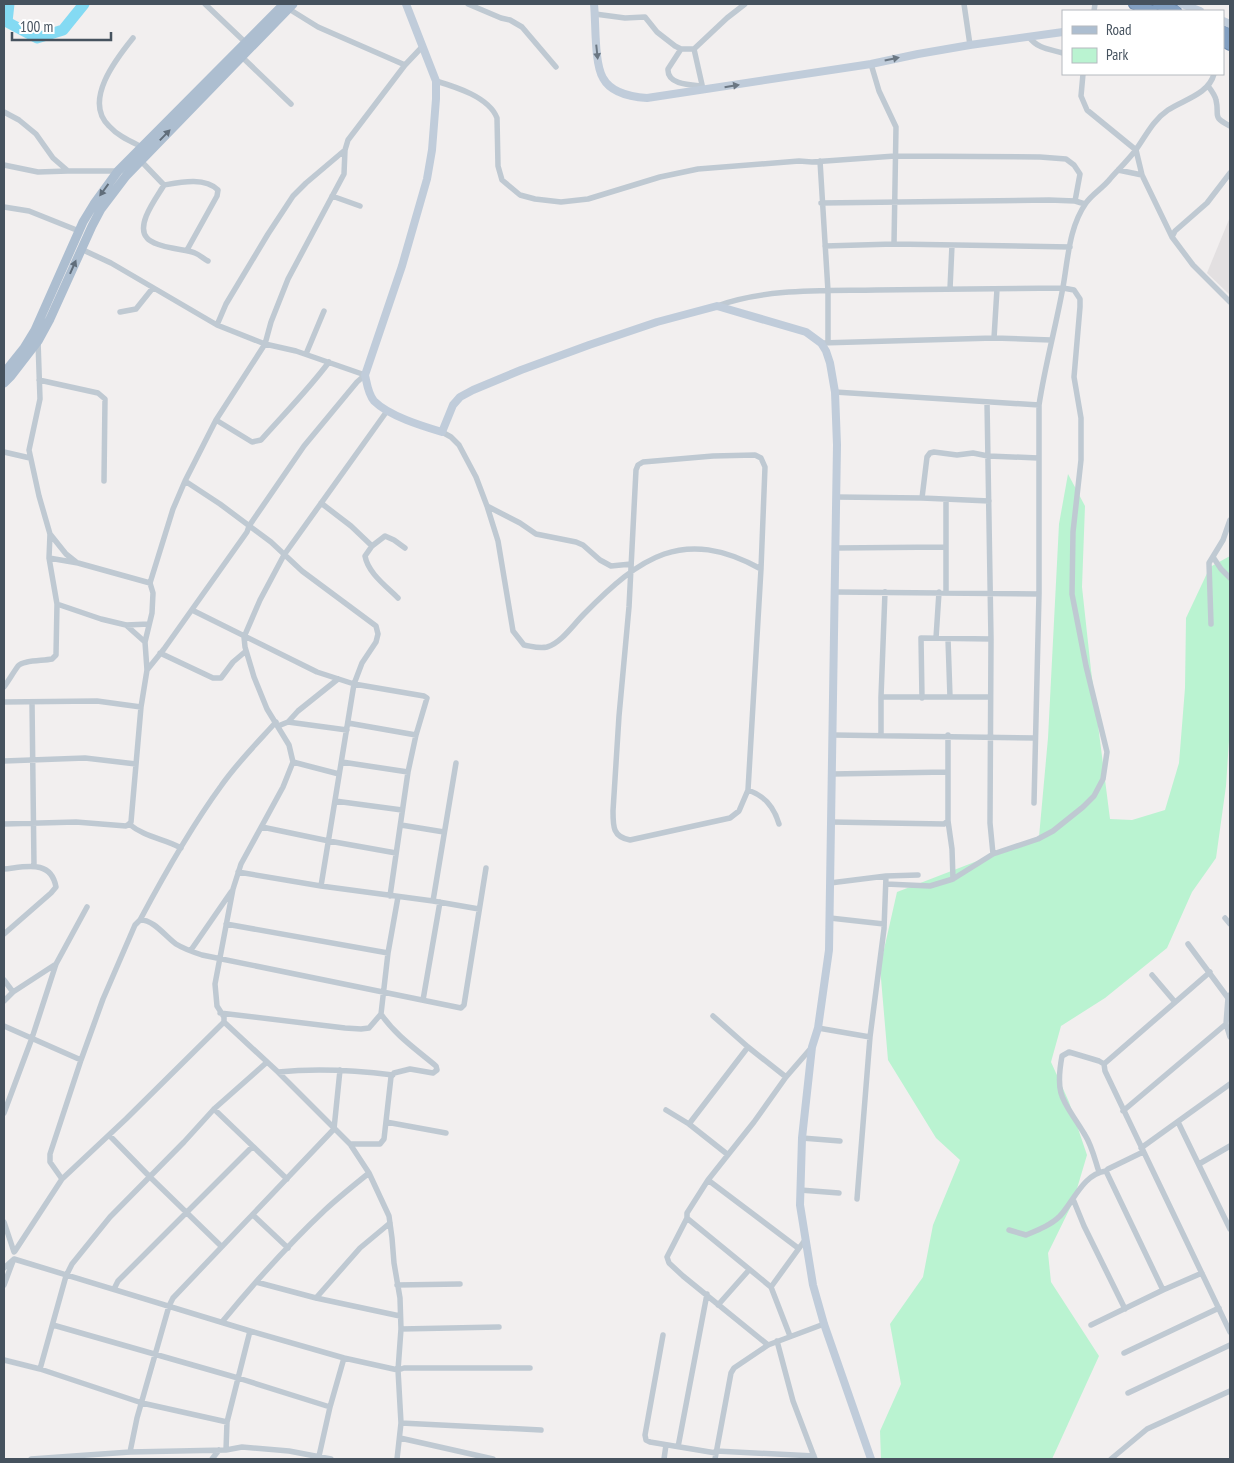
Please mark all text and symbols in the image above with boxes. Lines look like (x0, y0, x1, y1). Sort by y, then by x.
scale bar (12, 10, 111, 42)
legend (1062, 10, 1224, 75)
text: 100 m (20, 17, 53, 36)
text: Road (1106, 20, 1132, 39)
one-way arrow (593, 45, 601, 61)
text: Park (1106, 45, 1128, 64)
one-way arrow (884, 55, 899, 63)
one-way arrow (724, 82, 740, 90)
one-way arrow (159, 129, 171, 141)
one-way arrow (99, 183, 109, 196)
one-way arrow (69, 260, 77, 274)

